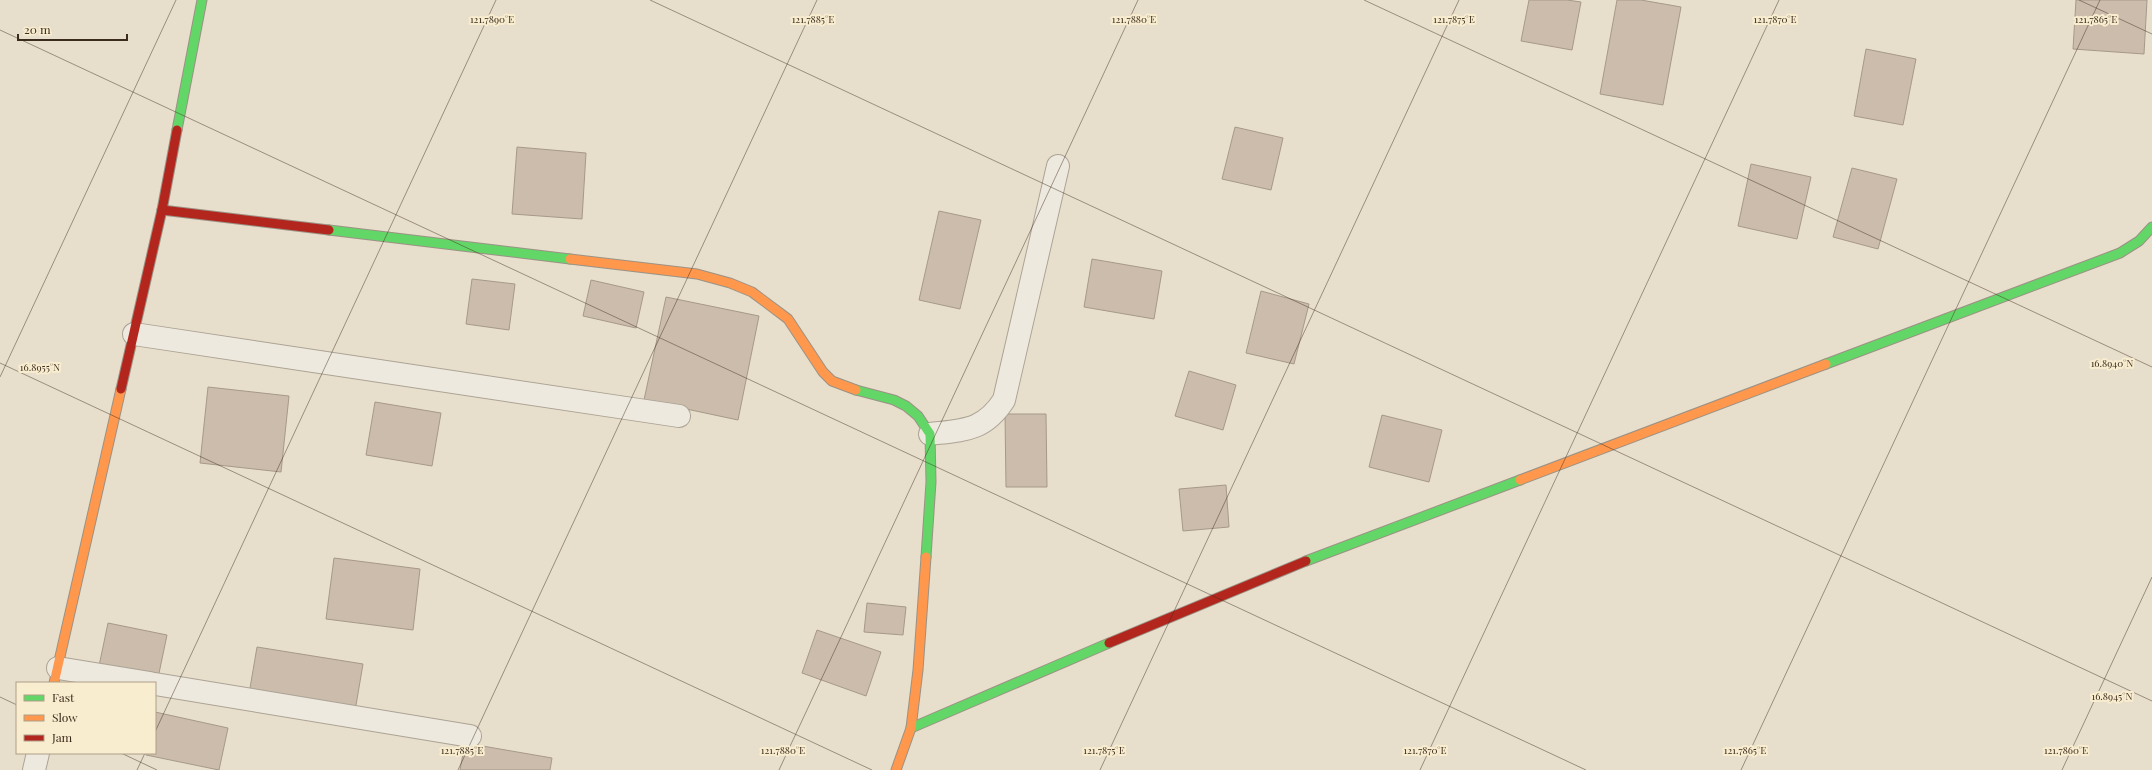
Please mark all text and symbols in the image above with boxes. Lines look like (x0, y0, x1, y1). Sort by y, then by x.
text: 121.7890°E (470, 12, 514, 26)
text: 121.7885°E (792, 12, 834, 26)
text: 121.7880°E (1112, 12, 1156, 26)
text: 121.7875°E (1433, 12, 1475, 26)
text: 121.7870°E (1753, 12, 1797, 26)
text: 121.7865°E (2075, 12, 2117, 26)
scale bar (18, 16, 127, 42)
text: 20 m (24, 21, 51, 37)
text: 16.8940°N (2091, 356, 2133, 370)
text: 16.8955°N (20, 360, 60, 374)
legend (16, 682, 156, 754)
text: Fast (52, 689, 75, 705)
text: 16.8945°N (2091, 689, 2133, 703)
text: Slow (52, 709, 78, 725)
text: Jam (51, 729, 73, 745)
text: 121.7885°E (441, 743, 483, 757)
text: 121.7880°E (761, 743, 805, 757)
text: 121.7875°E (1083, 743, 1125, 757)
text: 121.7870°E (1403, 743, 1447, 757)
text: 121.7865°E (1724, 743, 1766, 757)
text: 121.7860°E (2044, 743, 2088, 757)

